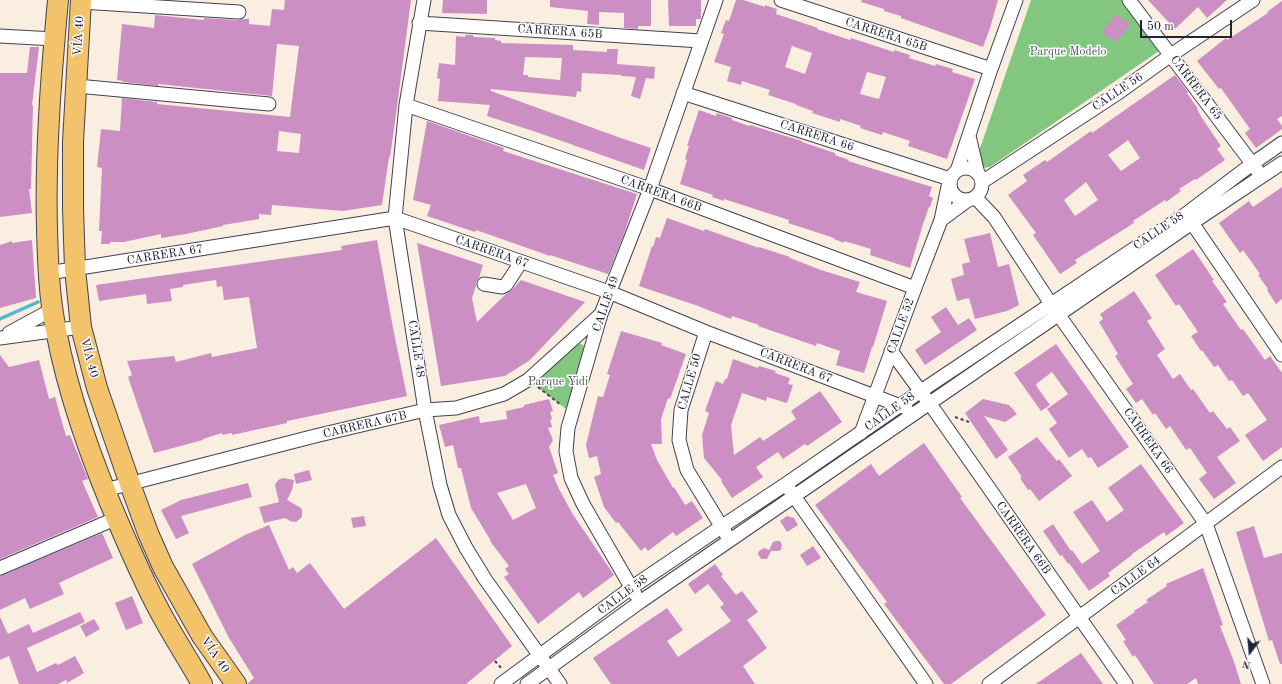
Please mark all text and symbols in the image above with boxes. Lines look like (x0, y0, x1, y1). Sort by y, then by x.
scale bar (1142, 12, 1234, 38)
street label: VÍA 40 (71, 15, 87, 57)
street label: CARRERA 65B (843, 15, 929, 55)
text: 50 m (1147, 21, 1174, 33)
street label: CARRERA 65B (517, 22, 603, 42)
park label: Parque Modelo (1030, 45, 1106, 59)
street label: CARRERA 65 (1167, 53, 1225, 123)
street label: CALLE 56 (1090, 70, 1146, 114)
street label: CARRERA 66 (778, 117, 856, 155)
street label: CARRERA 66B (618, 173, 704, 215)
street label: CALLE 58 (1131, 209, 1187, 253)
street label: CARRERA 67 (453, 233, 531, 271)
street label: CARRERA 67 (126, 242, 204, 268)
street label: CALLE 49 (590, 274, 622, 334)
street label: CALLE 52 (884, 296, 918, 356)
street label: CALLE 48 (404, 319, 428, 379)
street label: VÍA 40 (77, 337, 101, 379)
street label: CARRERA 67 (757, 345, 835, 387)
street label: CALLE 50 (675, 352, 705, 412)
park label: Parque Yidi (528, 375, 588, 389)
street label: CALLE 58 (862, 389, 918, 435)
street label: CARRERA 66 (1120, 405, 1176, 477)
street label: CARRERA 67B (322, 408, 408, 442)
street label: CARRERA 66B (993, 499, 1053, 577)
street label: CALLE 64 (1108, 553, 1164, 599)
street label: CALLE 58 (595, 572, 651, 618)
north arrow (1230, 632, 1270, 672)
street label: VÍA 40 (198, 634, 232, 676)
text: N (1241, 658, 1252, 670)

